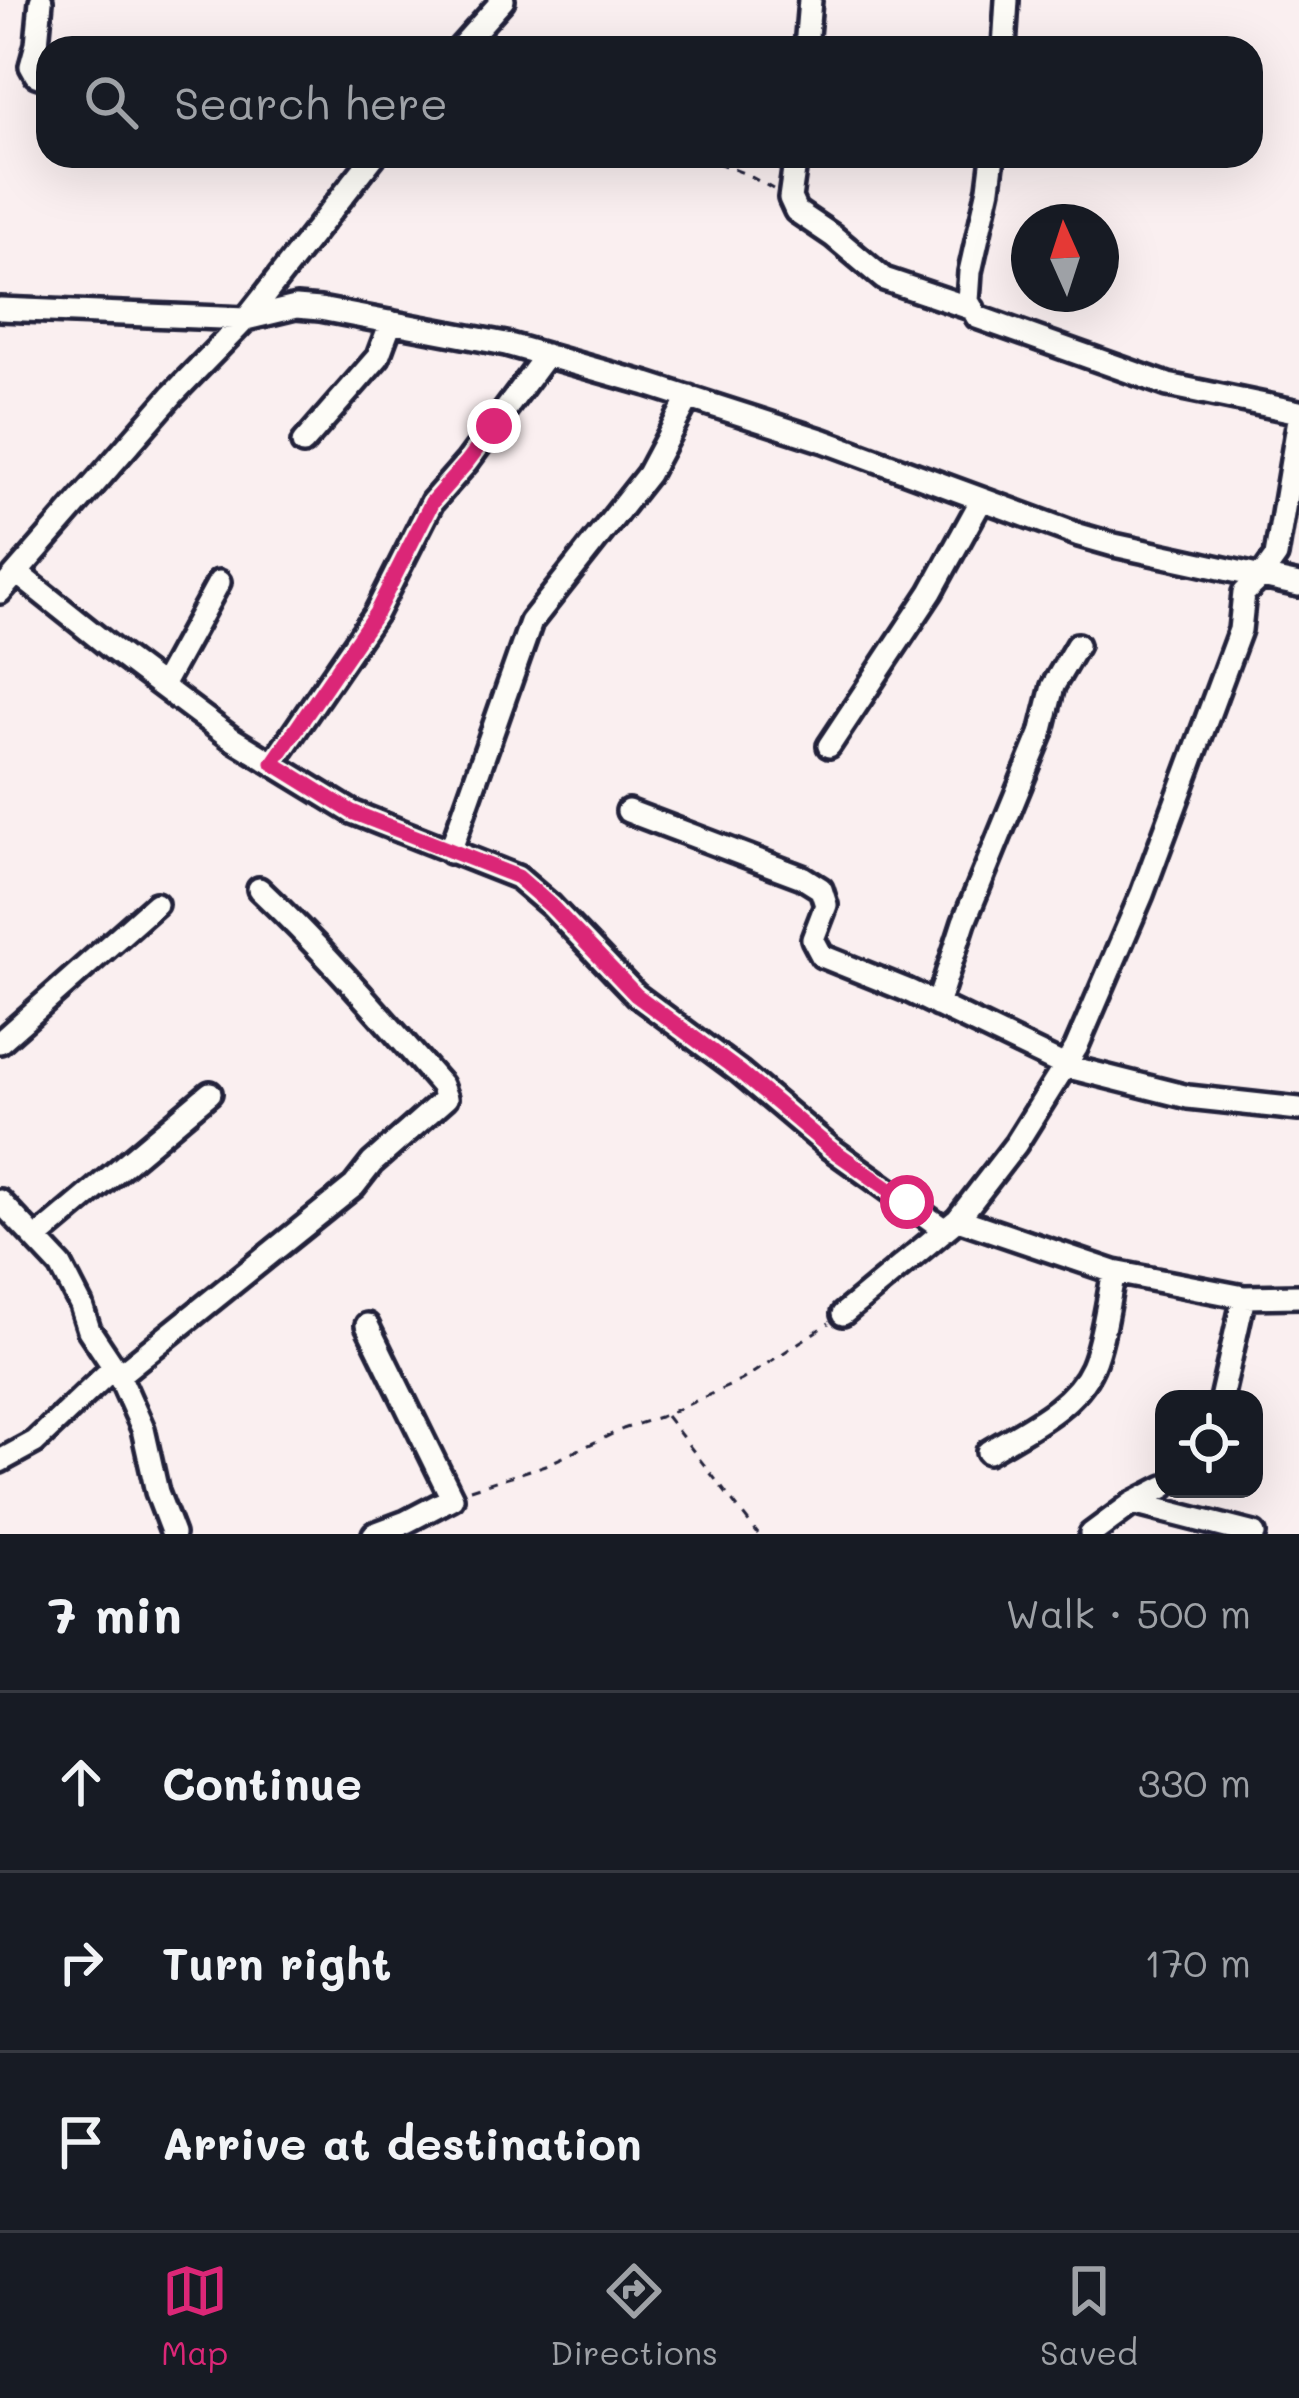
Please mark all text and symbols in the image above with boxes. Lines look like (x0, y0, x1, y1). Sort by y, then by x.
search box (36, 36, 1263, 168)
icon: search (78, 69, 144, 135)
text: Search here (174, 73, 448, 131)
north arrow (1011, 204, 1119, 312)
route end (467, 399, 521, 453)
route start (880, 1175, 934, 1229)
map controls (1155, 1390, 1263, 1498)
button: locate (1155, 1390, 1263, 1498)
text: 7 min (48, 1579, 182, 1646)
text: Walk · 500 m (1006, 1587, 1251, 1638)
icon: ahead (48, 1749, 114, 1815)
text: Continue (162, 1753, 362, 1811)
text: 330 m (1138, 1756, 1251, 1807)
icon: right (48, 1929, 114, 1995)
text: Turn right (162, 1933, 391, 1991)
text: 170 m (1144, 1936, 1251, 1987)
icon: arrive (48, 2109, 114, 2175)
text: Arrive at destination (162, 2113, 642, 2171)
tab: Map (161, 2258, 228, 2373)
tab: Directions (550, 2258, 718, 2373)
tab: Saved (1040, 2258, 1138, 2373)

